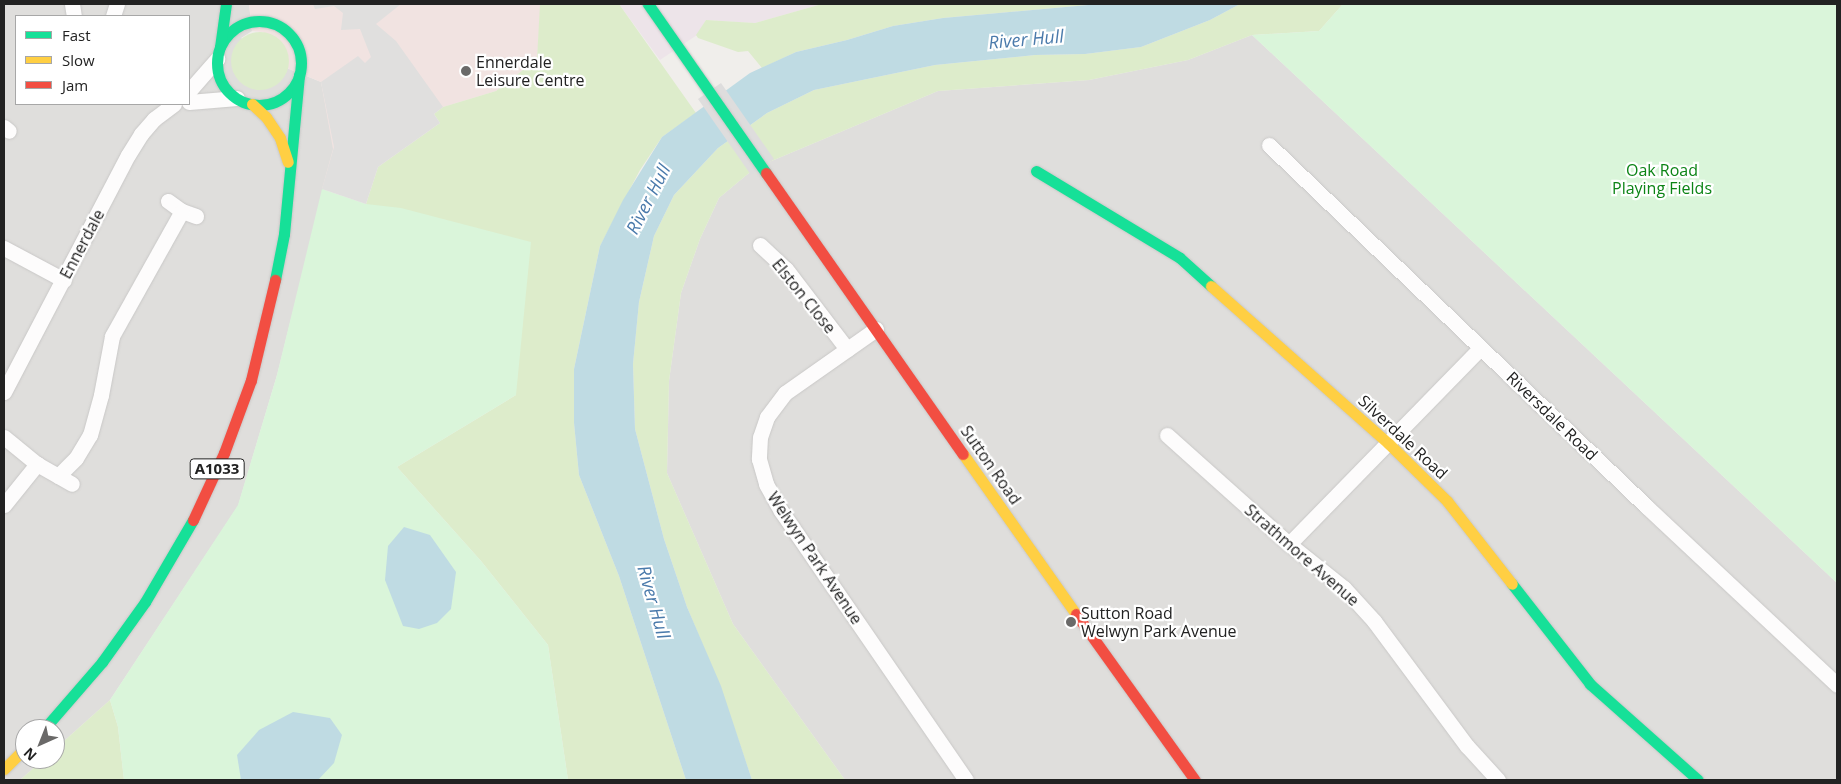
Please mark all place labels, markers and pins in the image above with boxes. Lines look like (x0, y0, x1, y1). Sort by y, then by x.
place label: Ennerdale Leisure Centre (476, 52, 585, 90)
marker: Ennerdale Leisure Centre (460, 65, 472, 77)
place label: Sutton Road Welwyn Park Avenue (1081, 603, 1236, 641)
marker: Sutton Road Welwyn Park Avenue (1065, 616, 1077, 628)

